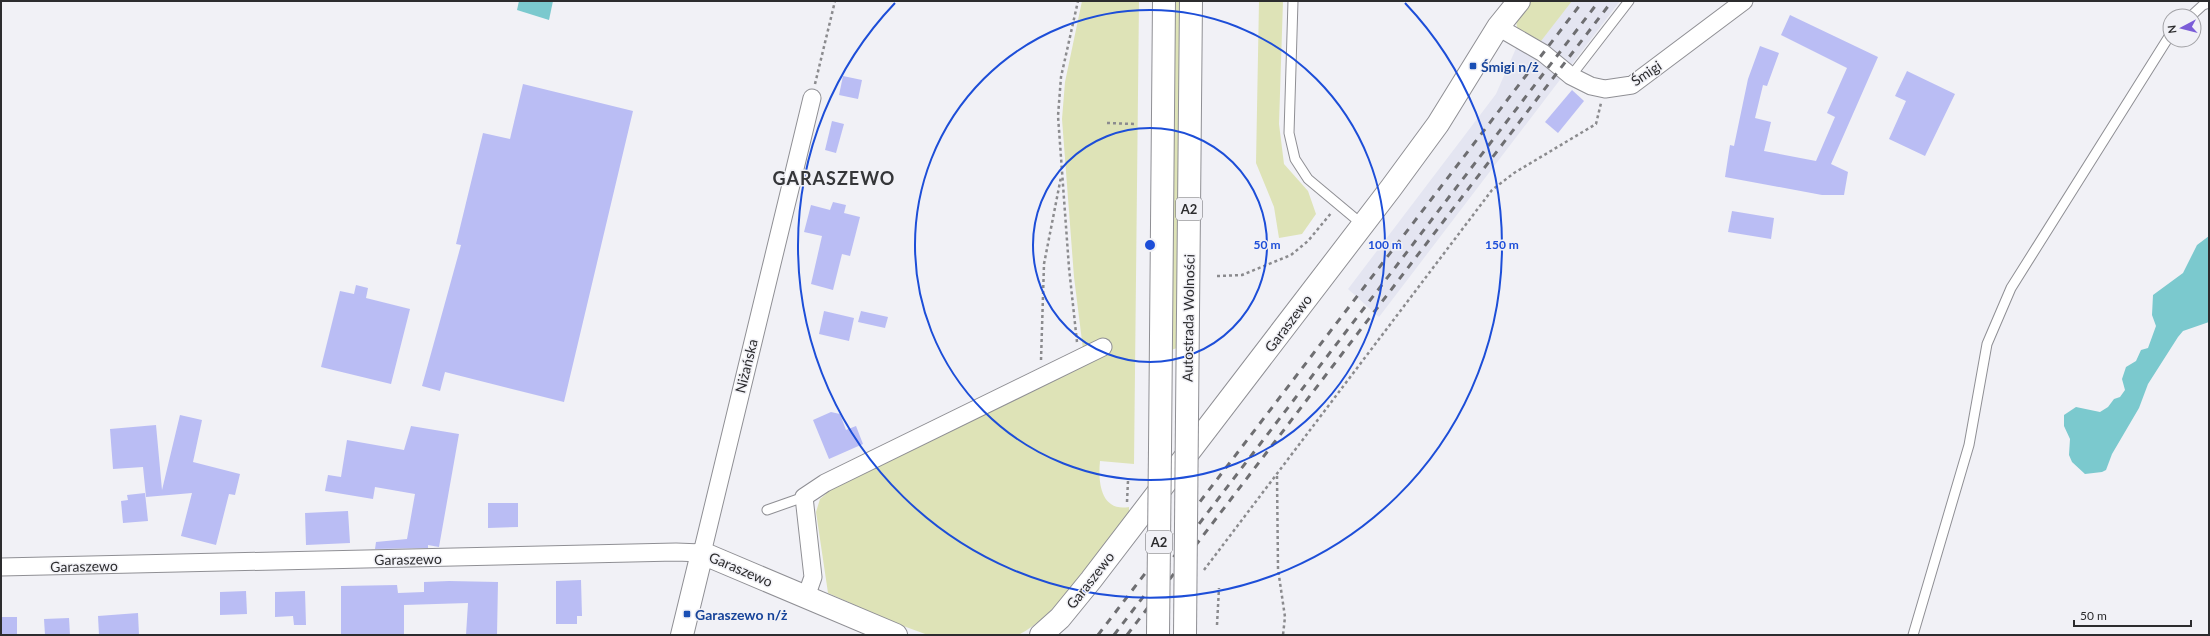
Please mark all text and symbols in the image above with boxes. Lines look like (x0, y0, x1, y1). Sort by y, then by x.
north arrow (2162, 8, 2202, 48)
text: N (2165, 24, 2179, 34)
street label: Śmigi (1628, 57, 1664, 89)
place label: Śmigi n/ż (1481, 58, 1539, 75)
marker: Śmigi n/ż (1468, 61, 1478, 71)
district label: GARASZEWO (773, 167, 895, 189)
road number: A2 (1176, 198, 1202, 220)
text: 50 m (1254, 237, 1280, 252)
text: 100 m (1368, 237, 1402, 252)
text: 150 m (1485, 237, 1519, 252)
centre of rings (1143, 238, 1157, 252)
street label: Autostrada Wolności (1178, 254, 1198, 382)
street label: Garaszewo (1261, 291, 1315, 355)
street label: Niżańska (731, 337, 761, 395)
road number: A2 (1146, 531, 1172, 553)
street label: Garaszewo (707, 548, 775, 590)
street label: Garaszewo (1063, 548, 1118, 612)
street label: Garaszewo (374, 550, 442, 568)
street label: Garaszewo (50, 557, 118, 575)
scale bar (2074, 602, 2191, 628)
place label: Garaszewo n/ż (695, 606, 788, 623)
text: 50 m (2080, 608, 2107, 623)
marker: Garaszewo n/ż (682, 609, 692, 619)

